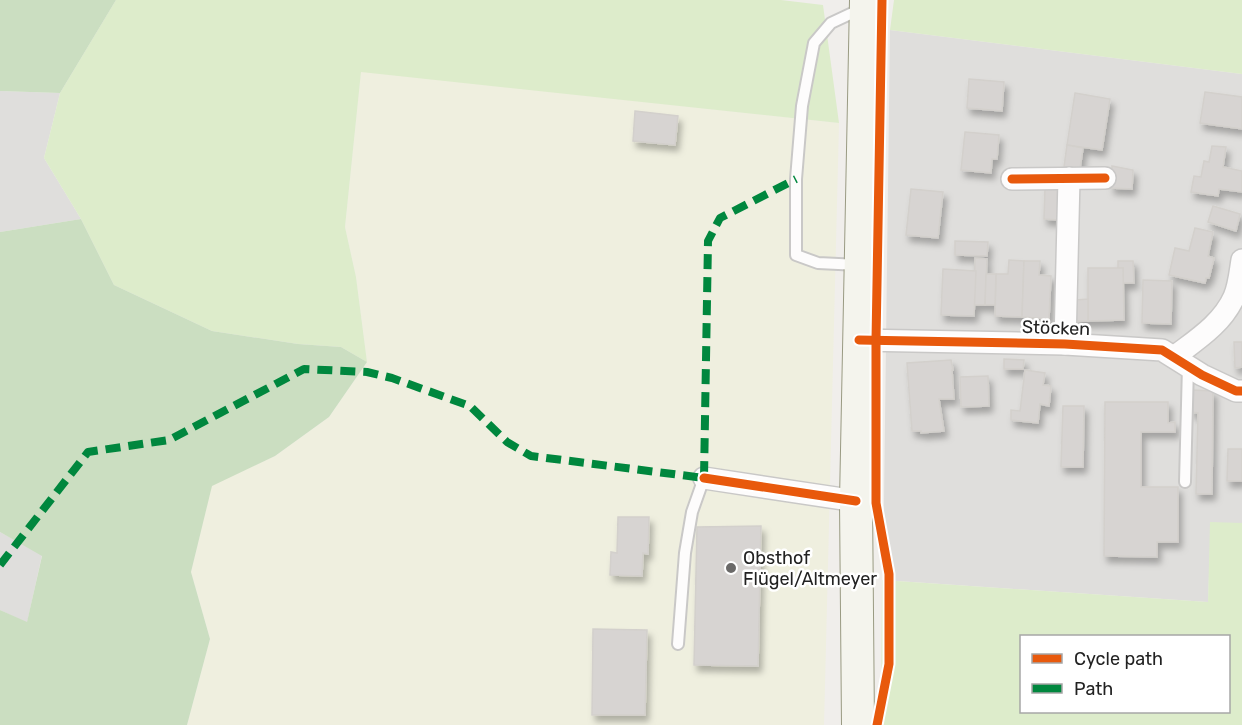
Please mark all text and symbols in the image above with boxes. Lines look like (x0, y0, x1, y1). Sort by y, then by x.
street label: Stöcken (1021, 316, 1091, 340)
place label: Obsthof Flügel/Altmeyer (743, 547, 877, 590)
marker: Obsthof Flügel/Altmeyer (724, 561, 738, 575)
legend (1020, 635, 1230, 713)
text: Cycle path (1074, 648, 1163, 670)
text: Path (1074, 678, 1113, 700)

